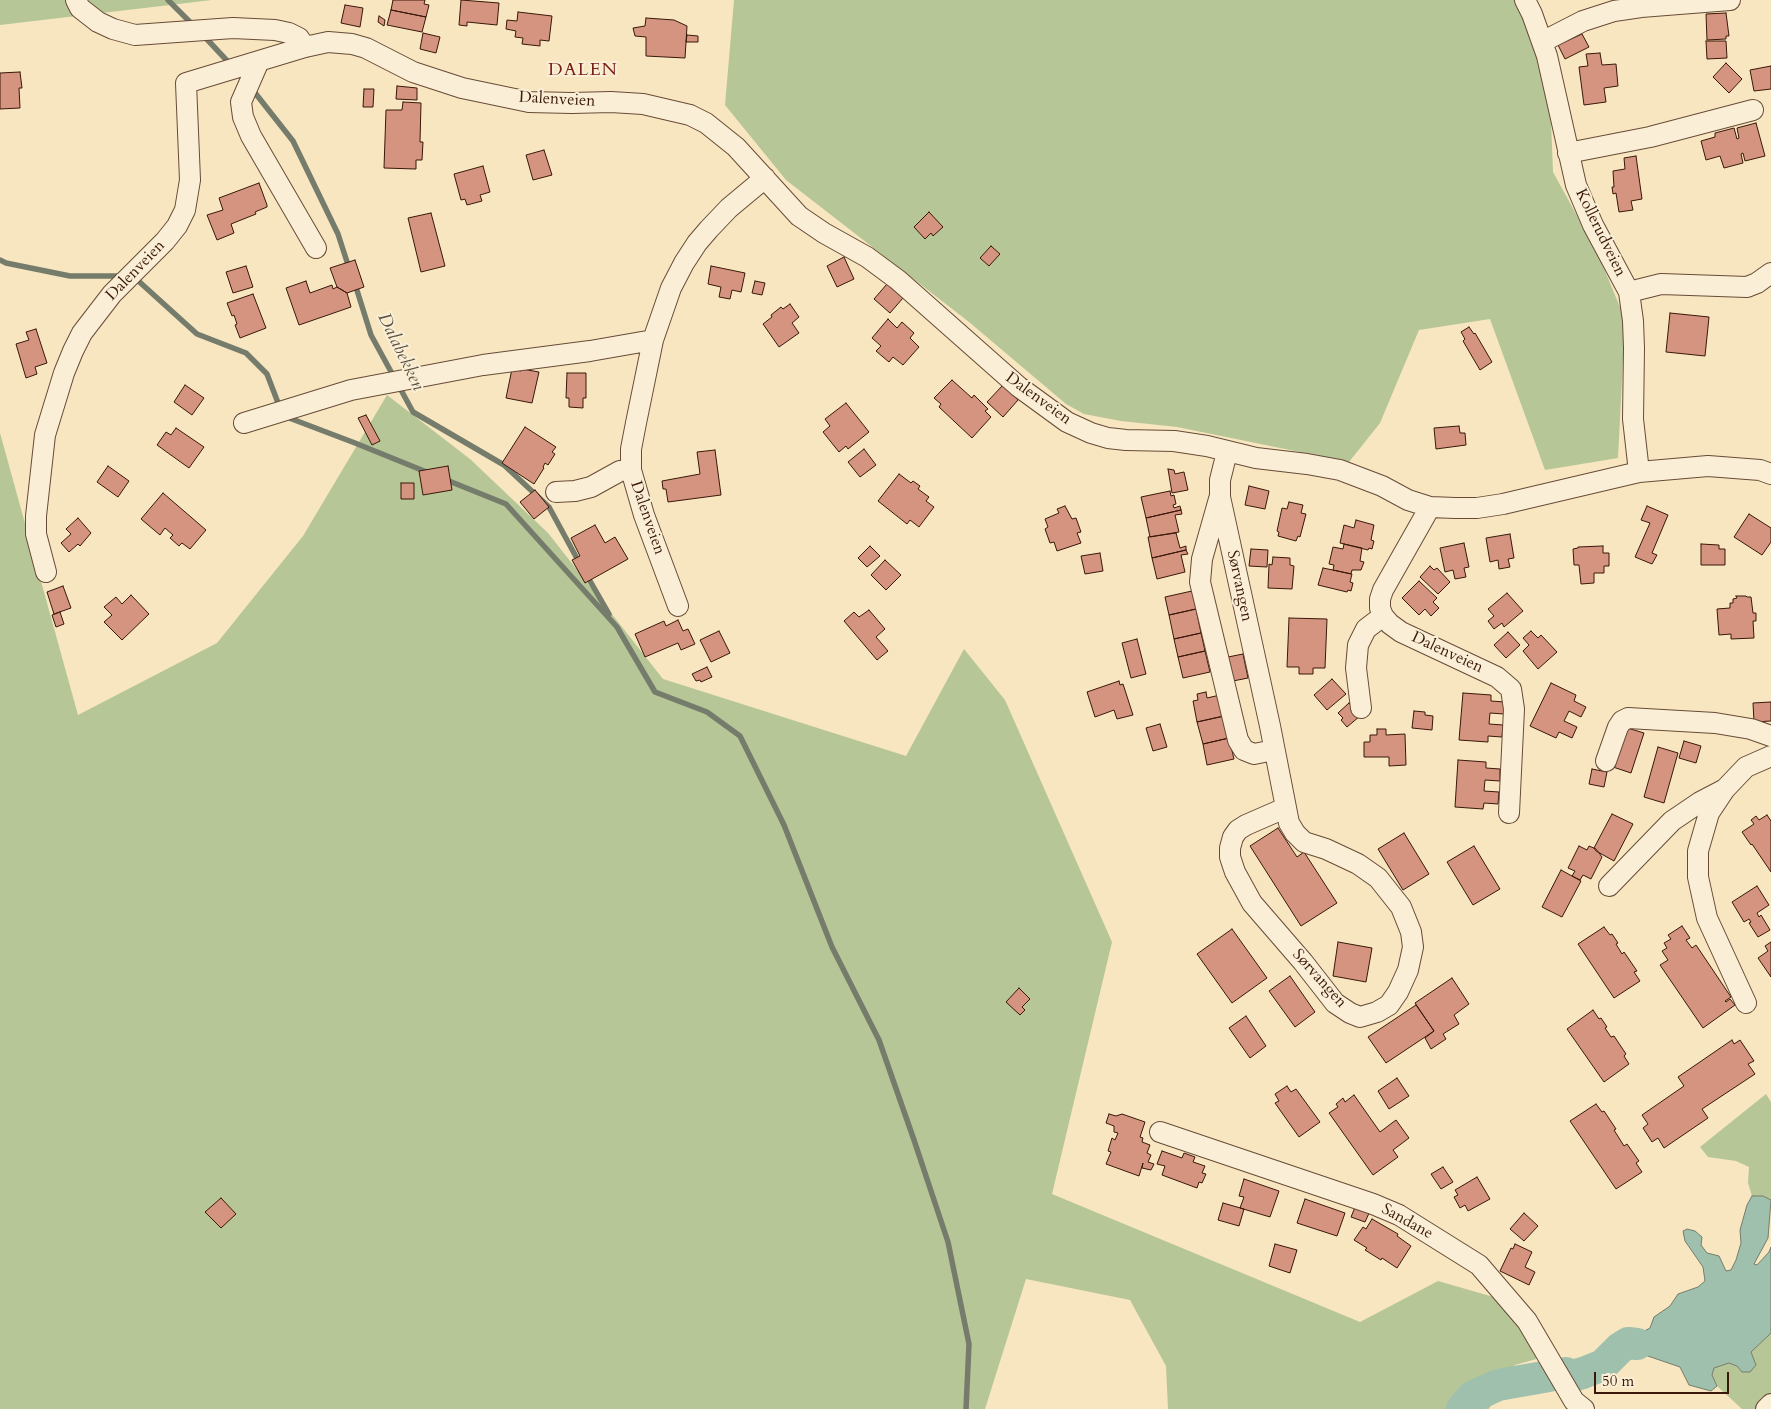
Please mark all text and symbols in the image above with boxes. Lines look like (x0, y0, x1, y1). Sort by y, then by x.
district label: DALEN (547, 60, 619, 82)
street label: Dalenveien (518, 88, 596, 112)
street label: Kollerudveien (1570, 186, 1630, 280)
street label: Dalenveien (103, 237, 169, 305)
water label: Dalabekken (372, 310, 428, 394)
street label: Dalenveien (1001, 369, 1075, 429)
street label: Dalenveien (625, 479, 669, 557)
street label: Sørvangen (1222, 549, 1256, 623)
street label: Dalenveien (1408, 628, 1486, 678)
street label: Sørvangen (1288, 946, 1350, 1012)
street label: Sandane (1378, 1200, 1436, 1244)
scale bar (1596, 1362, 1731, 1394)
text: 50 m (1602, 1371, 1634, 1391)

